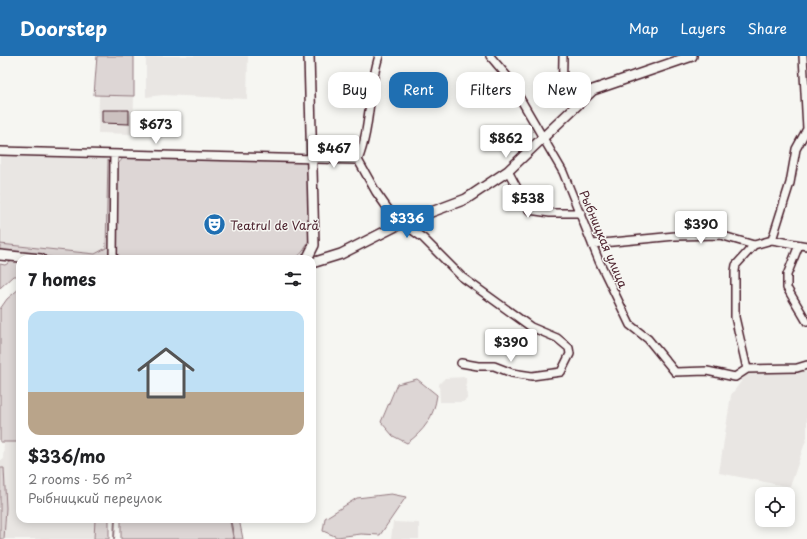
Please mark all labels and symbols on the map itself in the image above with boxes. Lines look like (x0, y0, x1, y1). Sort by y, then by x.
pin: $673 (132, 111, 180, 145)
pin: $862 (482, 125, 530, 159)
pin: $467 (310, 135, 358, 169)
pin: $538 (504, 185, 552, 219)
street label: Рыбницкая улица (575, 187, 633, 291)
pin: $336 (383, 205, 431, 239)
pin: $390 (677, 211, 725, 245)
theatre icon: Teatrul de Vară (202, 212, 228, 238)
place label: Teatrul de Vară (230, 216, 320, 234)
pin: $390 (487, 329, 535, 363)

